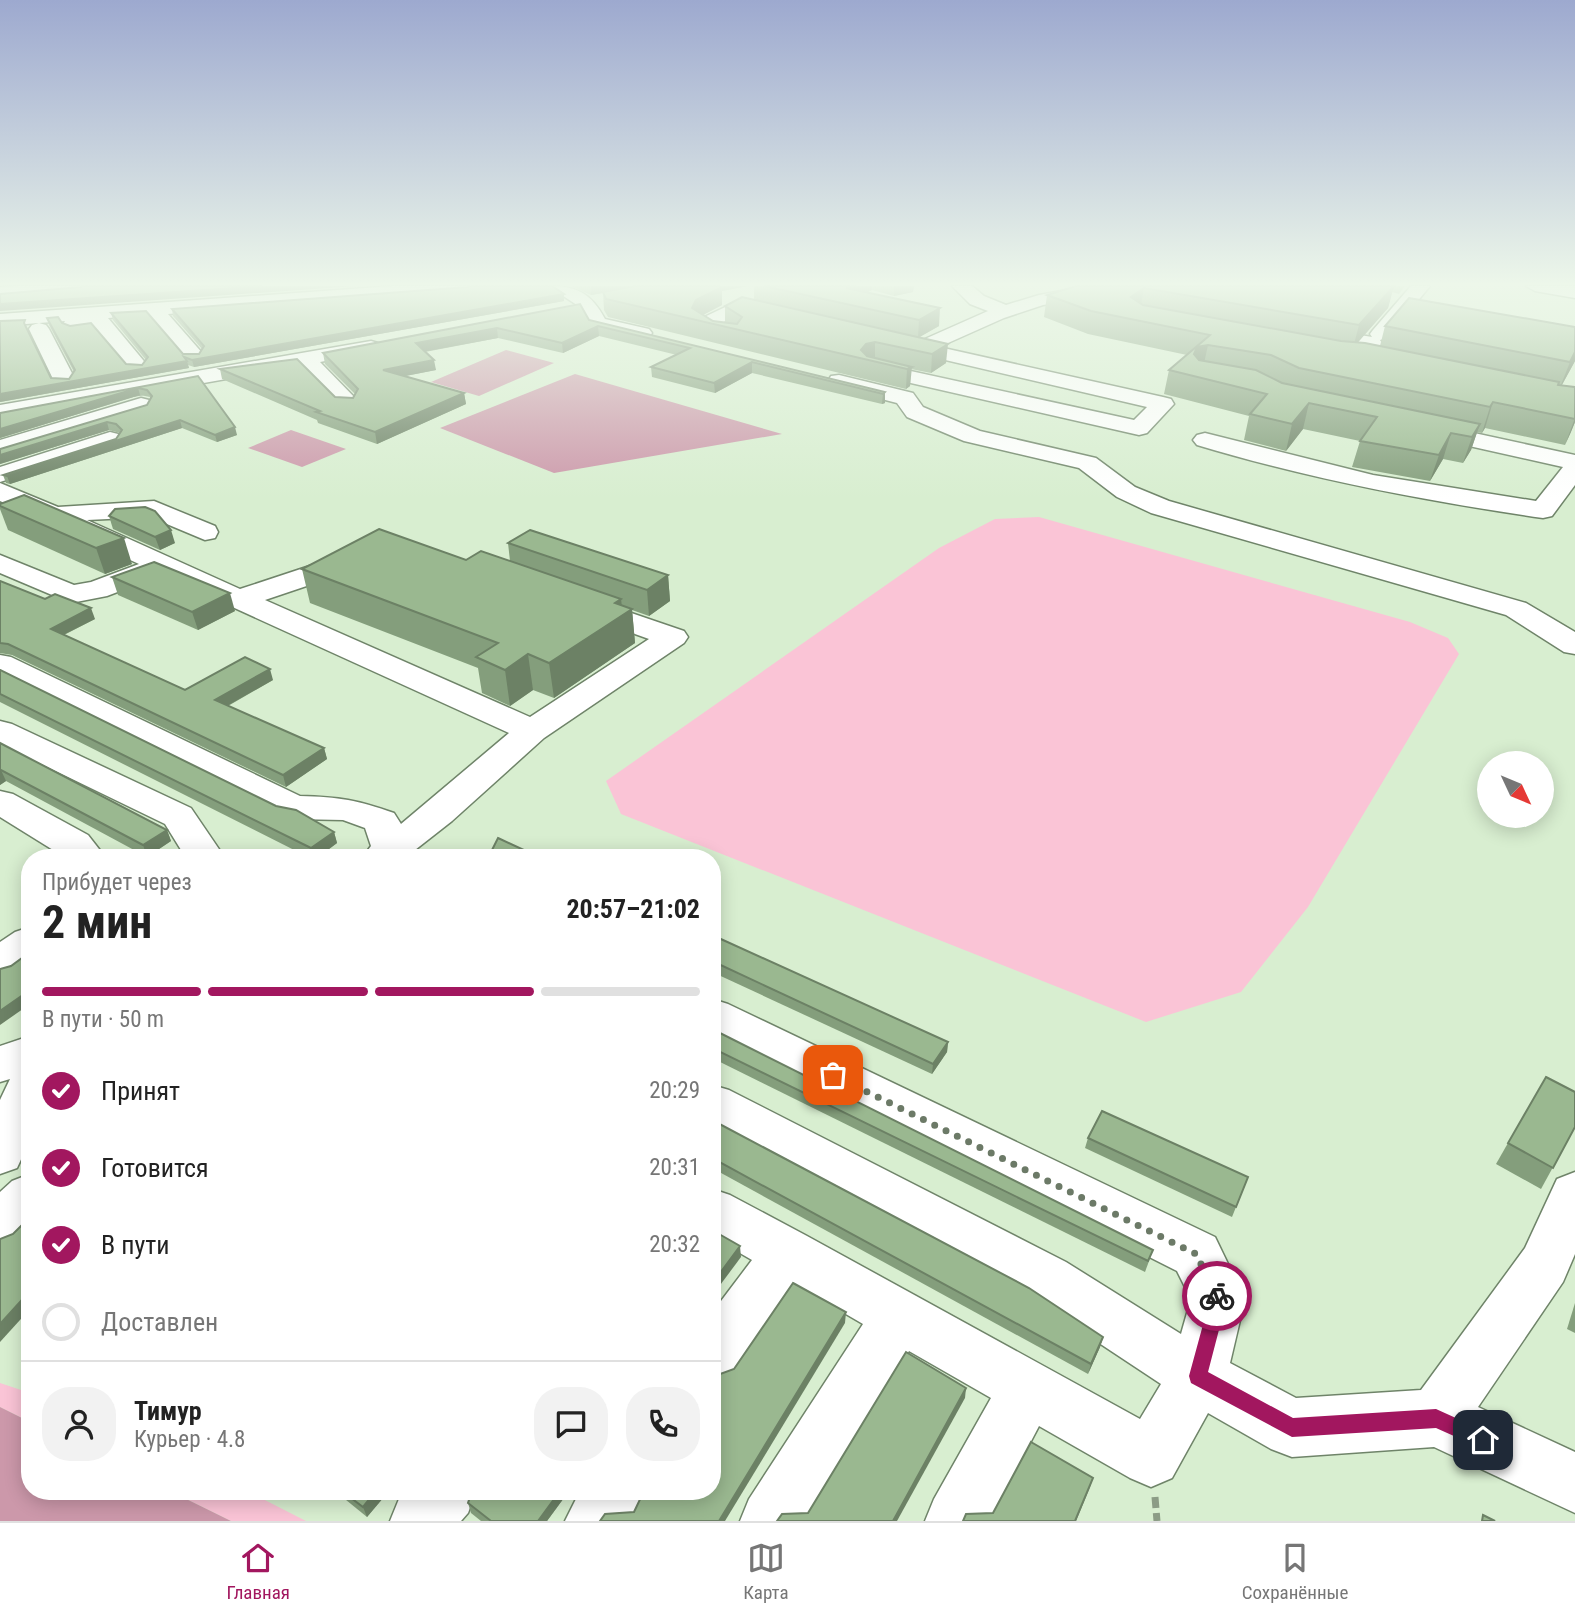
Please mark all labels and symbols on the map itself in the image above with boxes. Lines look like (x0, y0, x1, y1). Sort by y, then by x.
north arrow (1477, 751, 1554, 828)
pin (803, 1045, 863, 1105)
courier (1182, 1261, 1252, 1331)
pin (1453, 1410, 1513, 1470)

